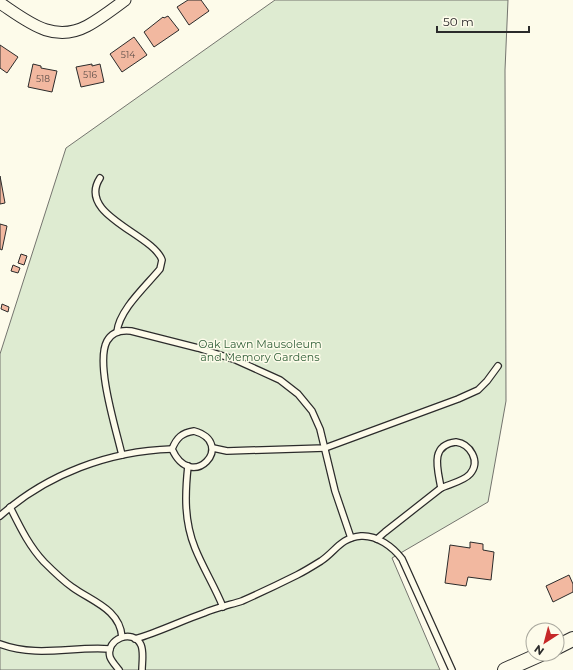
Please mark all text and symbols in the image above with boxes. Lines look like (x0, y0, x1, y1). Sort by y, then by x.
scale bar (437, 8, 529, 34)
text: 50 m (443, 14, 474, 29)
house number: 514 (121, 49, 135, 60)
house number: 516 (83, 69, 97, 80)
house number: 518 (36, 73, 50, 84)
park label: Oak Lawn Mausoleum and Memory Gardens (198, 337, 322, 364)
north arrow (525, 622, 565, 662)
text: N (531, 642, 547, 658)

